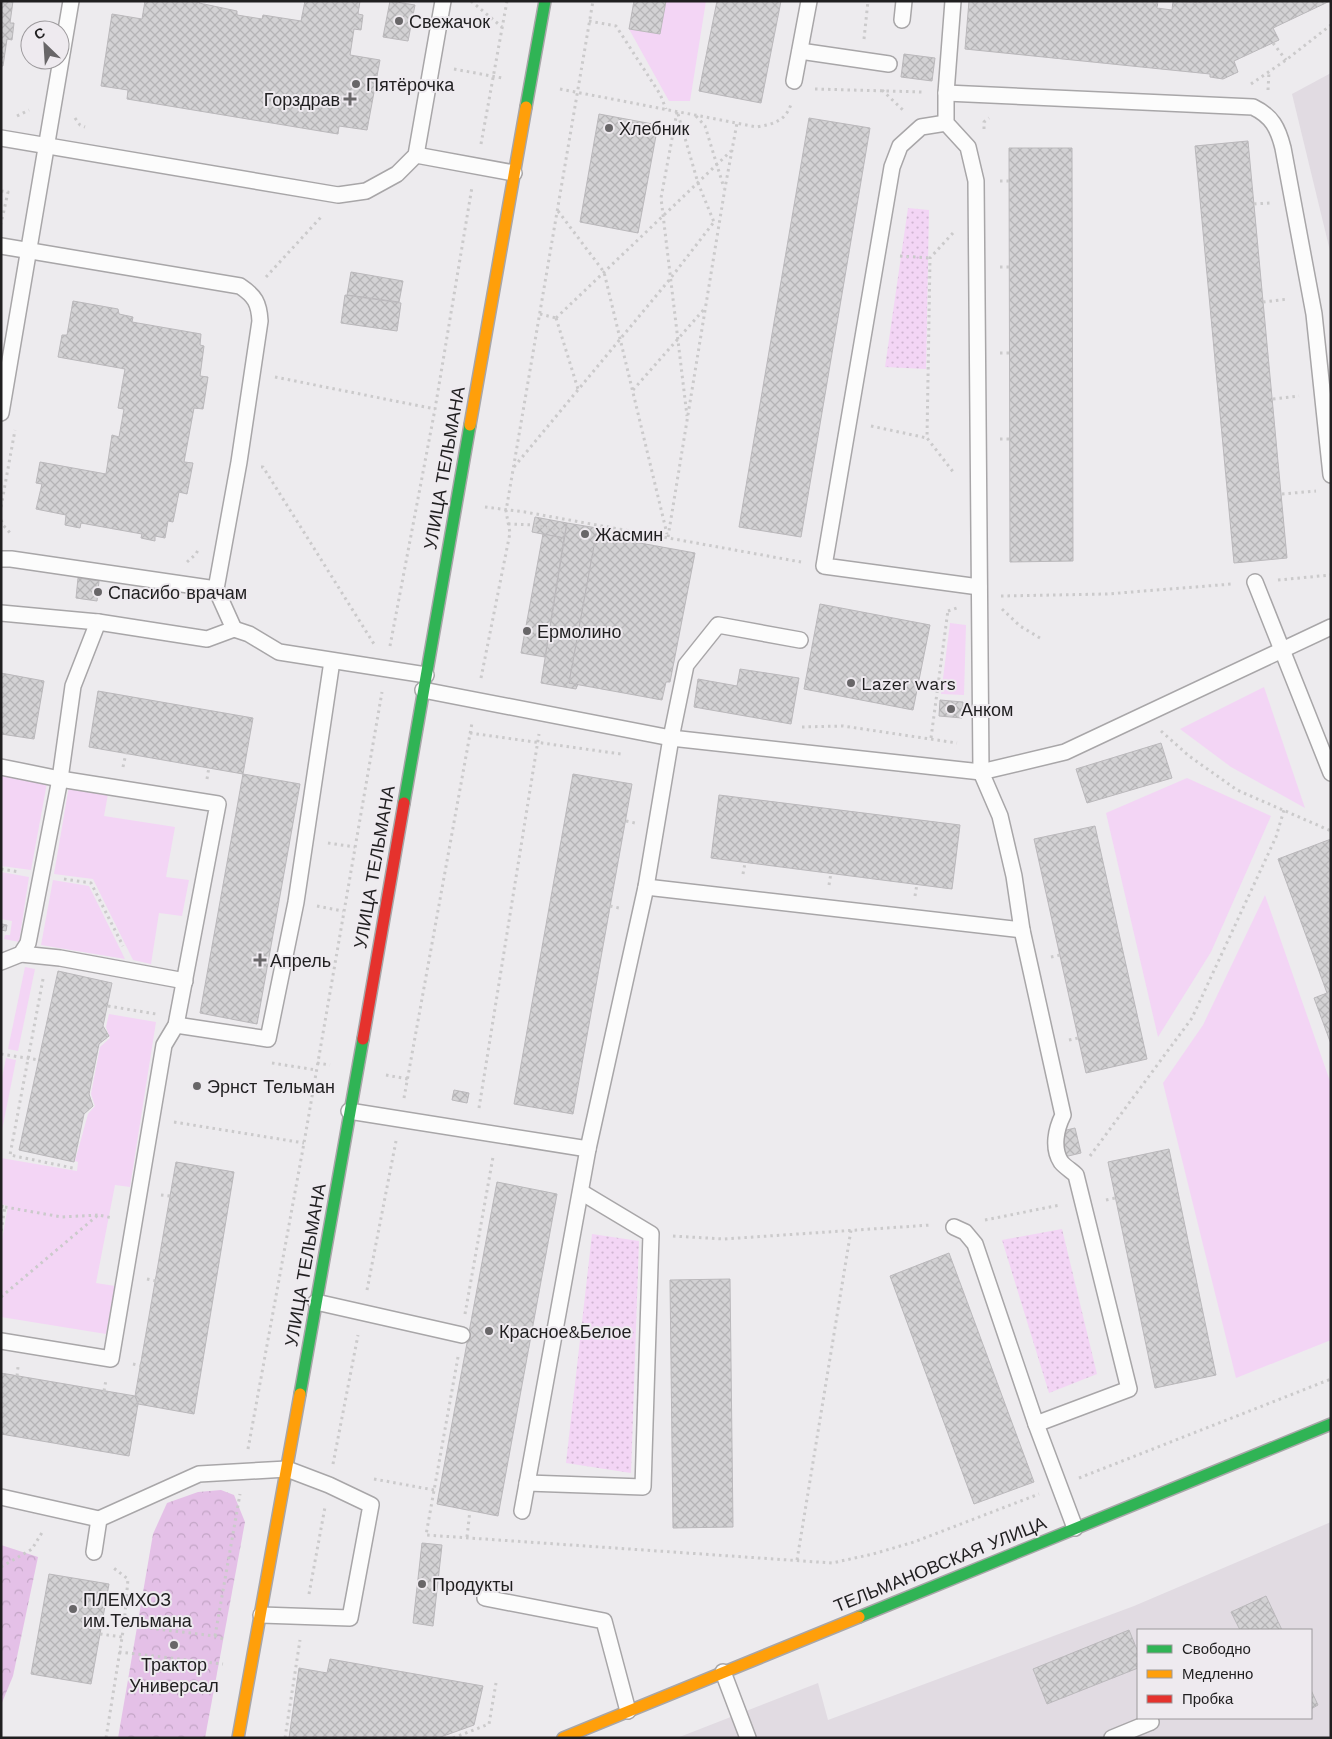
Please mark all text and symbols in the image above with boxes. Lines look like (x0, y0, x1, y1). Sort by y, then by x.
place label: Свежачок (409, 11, 490, 32)
marker: Свежачок (393, 15, 405, 27)
north arrow (20, 20, 70, 70)
text: С (32, 24, 47, 43)
place label: Пятёрочка (366, 74, 455, 95)
marker: Пятёрочка (350, 78, 362, 90)
place label: Горздрав (264, 89, 340, 110)
marker: Горздрав (344, 93, 356, 105)
place label: Хлебник (619, 118, 690, 139)
marker: Хлебник (603, 122, 615, 134)
street label: УЛИЦА ТЕЛЬМАНА (419, 385, 469, 551)
place label: Жасмин (595, 524, 663, 545)
marker: Жасмин (579, 528, 591, 540)
place label: Спасибо врачам (108, 582, 247, 603)
marker: Спасибо врачам (92, 586, 104, 598)
place label: Ермолино (537, 621, 622, 642)
marker: Ермолино (521, 625, 533, 637)
place label: Lazer wars (861, 673, 956, 694)
marker: Lazer wars (845, 677, 857, 689)
place label: Анком (961, 699, 1013, 720)
marker: Анком (945, 703, 957, 715)
street label: УЛИЦА ТЕЛЬМАНА (349, 784, 399, 950)
place label: Апрель (270, 950, 331, 971)
marker: Апрель (254, 954, 266, 966)
place label: Эрнст Тельман (207, 1076, 335, 1097)
marker: Эрнст Тельман (191, 1080, 203, 1092)
street label: УЛИЦА ТЕЛЬМАНА (280, 1182, 330, 1348)
place label: Красное&Белое (499, 1321, 632, 1342)
marker: Красное&Белое (483, 1325, 495, 1337)
street label: ТЕЛЬМАНОВСКАЯ УЛИЦА (831, 1512, 1049, 1616)
place label: Продукты (432, 1574, 513, 1595)
marker: Продукты (416, 1578, 428, 1590)
place label: ПЛЕМХОЗ им.Тельмана (83, 1589, 193, 1631)
marker: ПЛЕМХОЗ им.Тельмана (67, 1603, 79, 1615)
legend (1137, 1629, 1312, 1719)
marker: Трактор Универсал (168, 1639, 180, 1651)
text: Свободно (1182, 1640, 1251, 1658)
place label: Трактор Универсал (129, 1654, 219, 1696)
text: Медленно (1182, 1665, 1253, 1683)
text: Пробка (1182, 1690, 1234, 1708)

